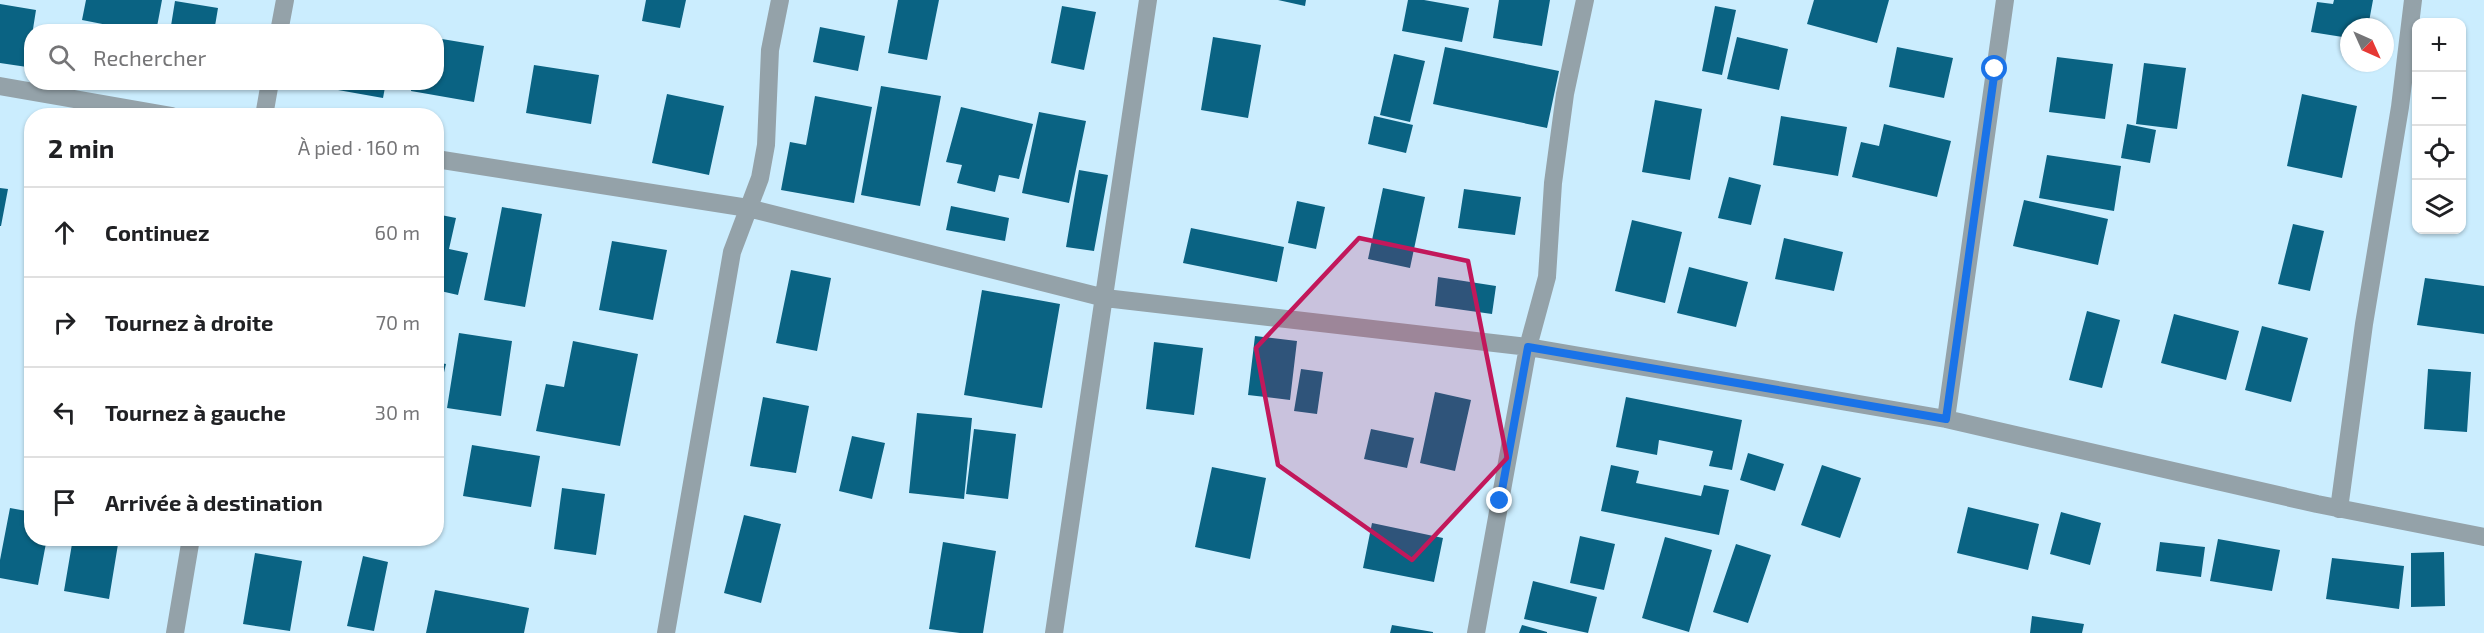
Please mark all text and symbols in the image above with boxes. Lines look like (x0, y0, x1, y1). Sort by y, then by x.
north arrow (2340, 18, 2394, 72)
map controls (2412, 18, 2466, 234)
button: + (2412, 18, 2466, 72)
search box (24, 24, 444, 90)
icon: search (45, 41, 78, 74)
text: Rechercher (93, 44, 206, 70)
route start (1981, 55, 2007, 81)
button: − (2412, 72, 2466, 126)
button: locate (2412, 126, 2466, 180)
text: 2 min (48, 132, 114, 163)
text: À pied · 160 m (298, 135, 420, 159)
button: layers (2412, 180, 2466, 234)
icon: ahead (48, 216, 81, 249)
text: Continuez (105, 219, 209, 245)
text: 60 m (375, 220, 420, 244)
icon: right (48, 306, 81, 339)
text: Tournez à droite (105, 309, 274, 335)
text: 70 m (376, 310, 420, 334)
icon: left (48, 396, 81, 429)
text: Tournez à gauche (105, 399, 286, 425)
text: 30 m (375, 400, 420, 424)
icon: arrive (48, 486, 81, 519)
route end (1486, 487, 1512, 513)
text: Arrivée à destination (105, 489, 323, 515)

